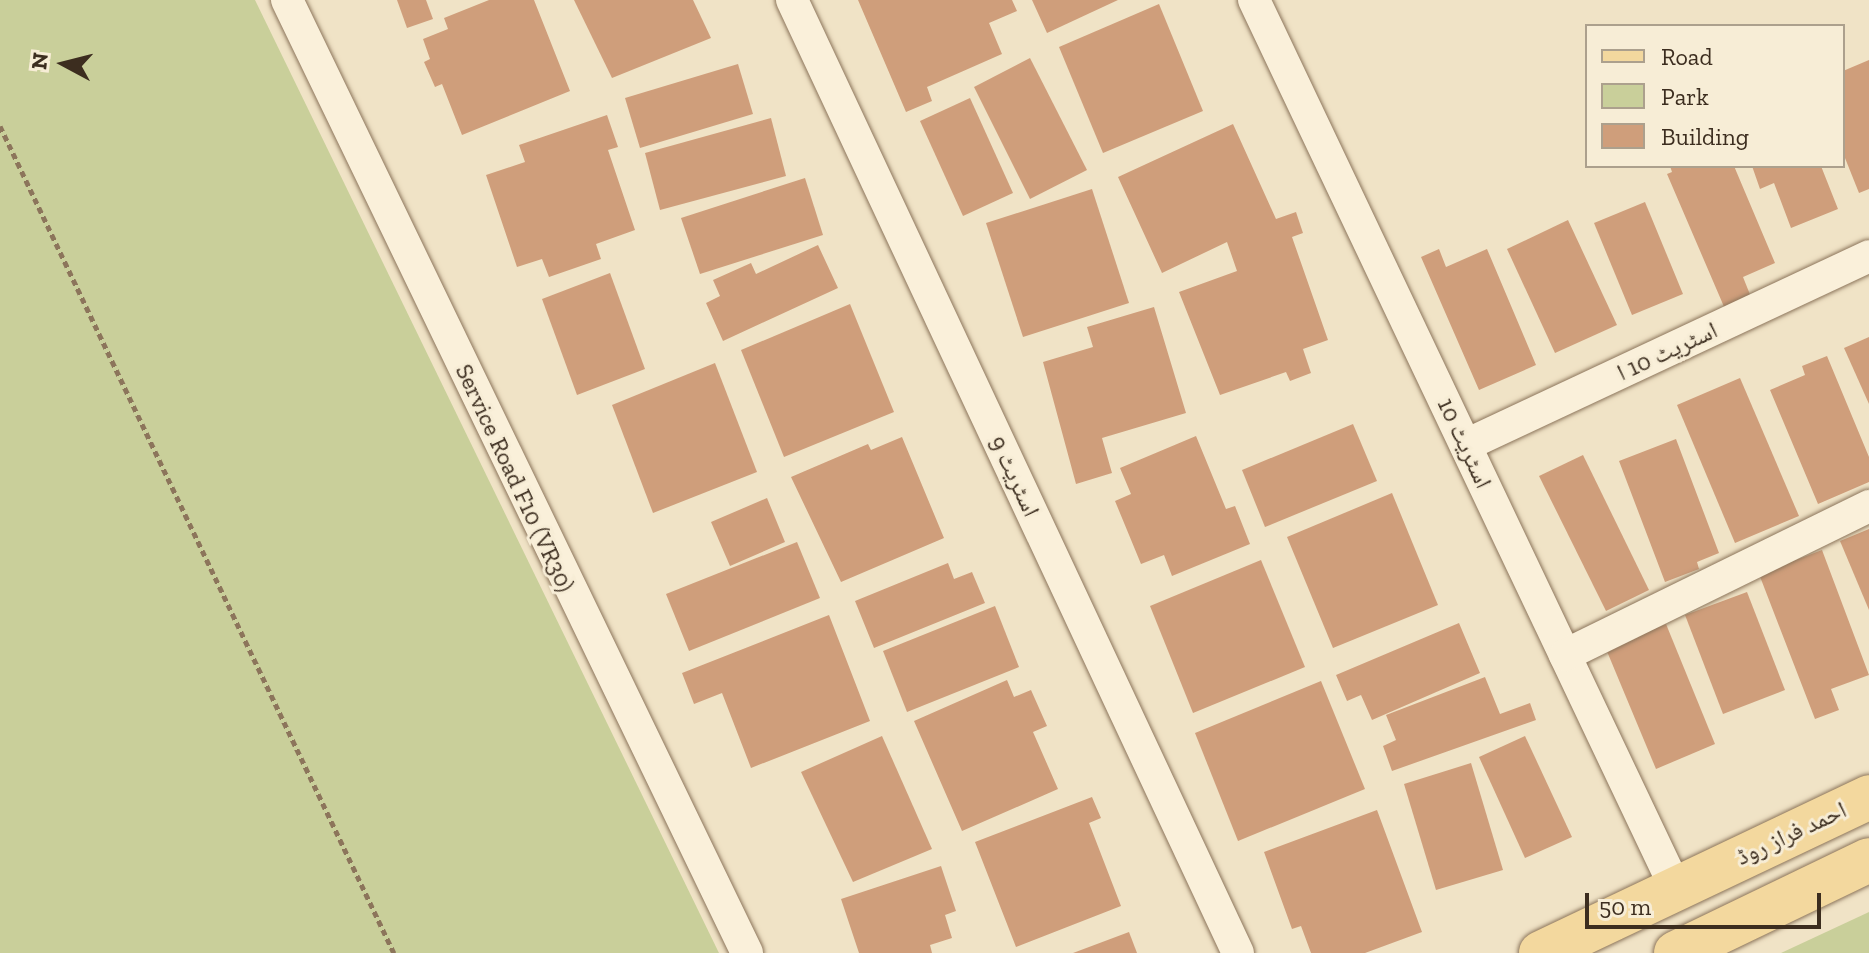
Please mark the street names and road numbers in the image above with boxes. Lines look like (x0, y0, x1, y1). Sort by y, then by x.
street label: اسٹریٹ 10 ا (1612, 315, 1722, 387)
street label: Service Road F10 (VR30) (450, 360, 580, 596)
street label: اسٹریٹ 10 (1432, 393, 1498, 493)
street label: اسٹریٹ 9 (984, 431, 1046, 521)
street label: احمد فراز روڈ (1731, 795, 1851, 871)

